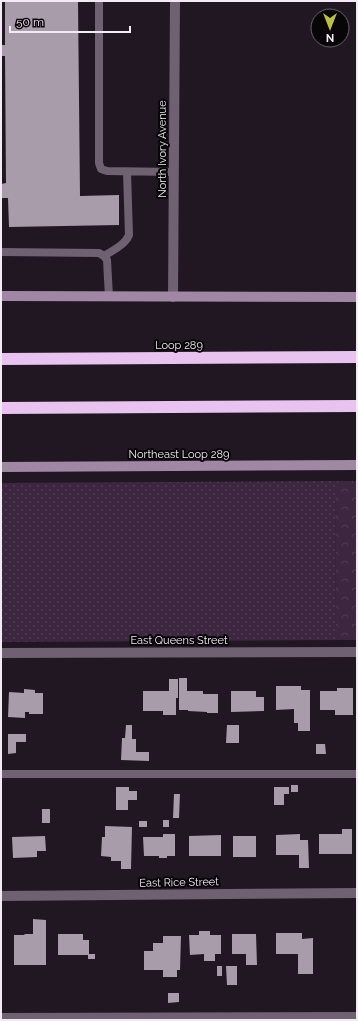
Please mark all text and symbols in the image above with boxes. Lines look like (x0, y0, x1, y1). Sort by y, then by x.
scale bar (10, 8, 130, 34)
north arrow (310, 8, 350, 48)
text: 50 m (16, 15, 44, 29)
text: N (326, 31, 334, 44)
street label: North Ivory Avenue (156, 100, 169, 198)
street label: Loop 289 (155, 339, 203, 352)
street label: Northeast Loop 289 (129, 448, 229, 461)
street label: East Queens Street (130, 634, 228, 647)
street label: East Rice Street (139, 875, 219, 890)

